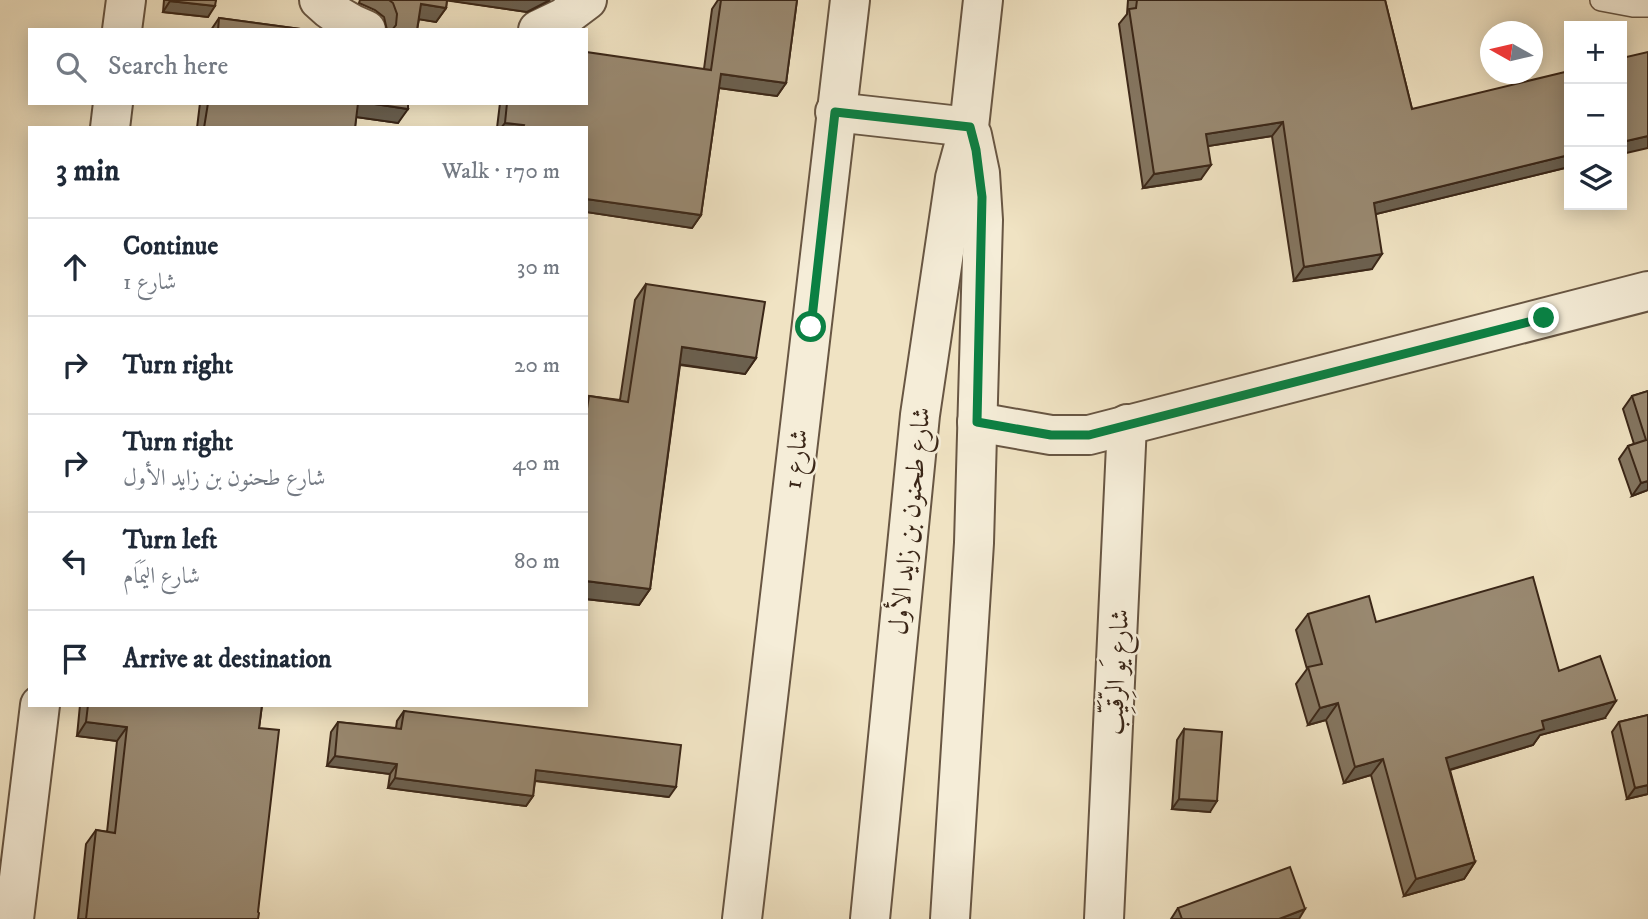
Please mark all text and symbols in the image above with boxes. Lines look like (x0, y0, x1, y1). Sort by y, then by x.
north arrow (1480, 21, 1543, 84)
map controls (1564, 21, 1627, 210)
button: + (1564, 21, 1627, 84)
search box (28, 28, 588, 105)
icon: search (52, 48, 90, 86)
text: Search here (108, 50, 228, 83)
button: − (1564, 84, 1627, 147)
button: layers (1564, 147, 1627, 210)
text: 3 min (56, 153, 120, 190)
text: Walk · 170 m (442, 157, 560, 186)
text: Continue (123, 230, 218, 263)
icon: ahead (56, 248, 94, 286)
text: 30 m (517, 253, 560, 282)
text: شارع 1 (123, 268, 176, 297)
route end (1528, 302, 1559, 333)
route start (795, 311, 826, 342)
icon: right (56, 346, 94, 384)
text: Turn right (123, 349, 233, 382)
text: 20 m (514, 351, 560, 380)
street label: شارع طحنون بن زايد الأول (879, 405, 943, 637)
text: Turn right (123, 426, 233, 459)
street label: شارع 1 (776, 427, 821, 492)
icon: right (56, 444, 94, 482)
text: 40 m (512, 449, 560, 478)
text: شارع طحنون بن زايد الأول (123, 464, 326, 493)
text: Turn left (123, 524, 217, 557)
icon: left (56, 542, 94, 580)
text: 80 m (514, 547, 560, 576)
text: شارع اليَمَام (123, 562, 200, 591)
street label: شارع يَو الرِّقَيِّب (1095, 608, 1141, 736)
icon: arrive (56, 640, 94, 678)
text: Arrive at destination (123, 643, 332, 676)

